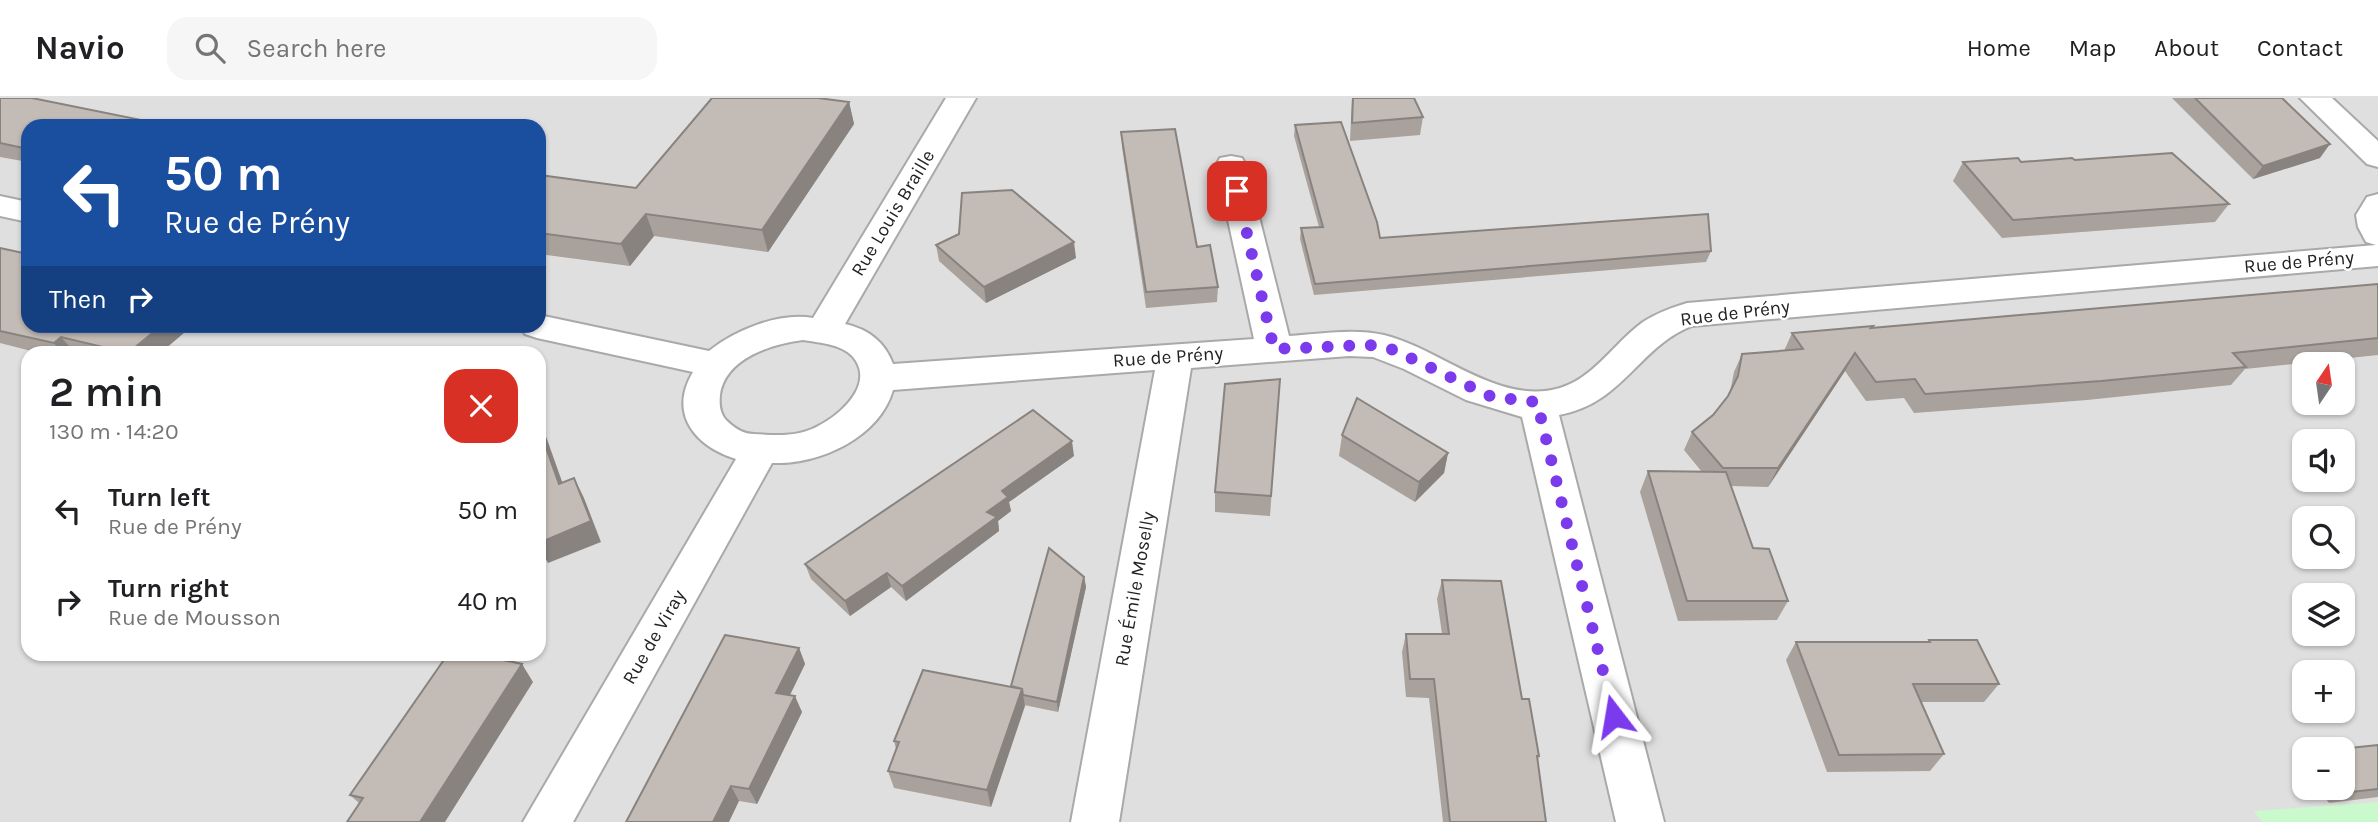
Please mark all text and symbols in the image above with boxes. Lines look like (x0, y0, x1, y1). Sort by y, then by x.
search box (167, 17, 657, 80)
text: Navio (35, 29, 125, 67)
icon: search (191, 29, 229, 67)
text: Search here (247, 33, 386, 64)
text: Home (1967, 34, 2031, 62)
text: Map (2069, 34, 2116, 62)
text: About (2154, 34, 2219, 62)
text: Contact (2257, 34, 2343, 62)
text: 50 m (164, 145, 282, 202)
street label: Rue Louis Braille (847, 146, 939, 280)
icon: left (49, 147, 140, 238)
pin (1207, 161, 1267, 221)
icon: arrive (1218, 172, 1256, 210)
text: Rue de Prény (164, 204, 350, 241)
street label: Rue de Prény (2243, 246, 2355, 278)
icon: right (121, 280, 159, 318)
text: Then (49, 284, 107, 315)
street label: Rue de Prény (1679, 295, 1791, 331)
street label: Rue de Prény (1112, 342, 1224, 372)
north arrow (2292, 352, 2356, 415)
map controls (2292, 352, 2355, 800)
text: 2 min (49, 367, 164, 417)
button: close (444, 369, 518, 443)
text: 130 m · 14:20 (49, 418, 179, 445)
button: sound (2292, 429, 2355, 492)
text: Turn left (108, 482, 210, 513)
icon: left (49, 492, 87, 530)
text: 50 m (457, 495, 518, 526)
button: search (2292, 506, 2355, 569)
street label: Rue Émile Moselly (1110, 510, 1159, 668)
text: Rue de Prény (108, 513, 242, 540)
text: Turn right (108, 573, 229, 604)
icon: right (49, 583, 87, 621)
button: layers (2292, 583, 2355, 646)
text: 40 m (458, 586, 518, 617)
street label: Rue de Viray (618, 586, 690, 688)
text: Rue de Mousson (108, 604, 281, 631)
button: + (2292, 660, 2355, 723)
position arrow (1577, 679, 1651, 753)
button: − (2292, 737, 2355, 800)

